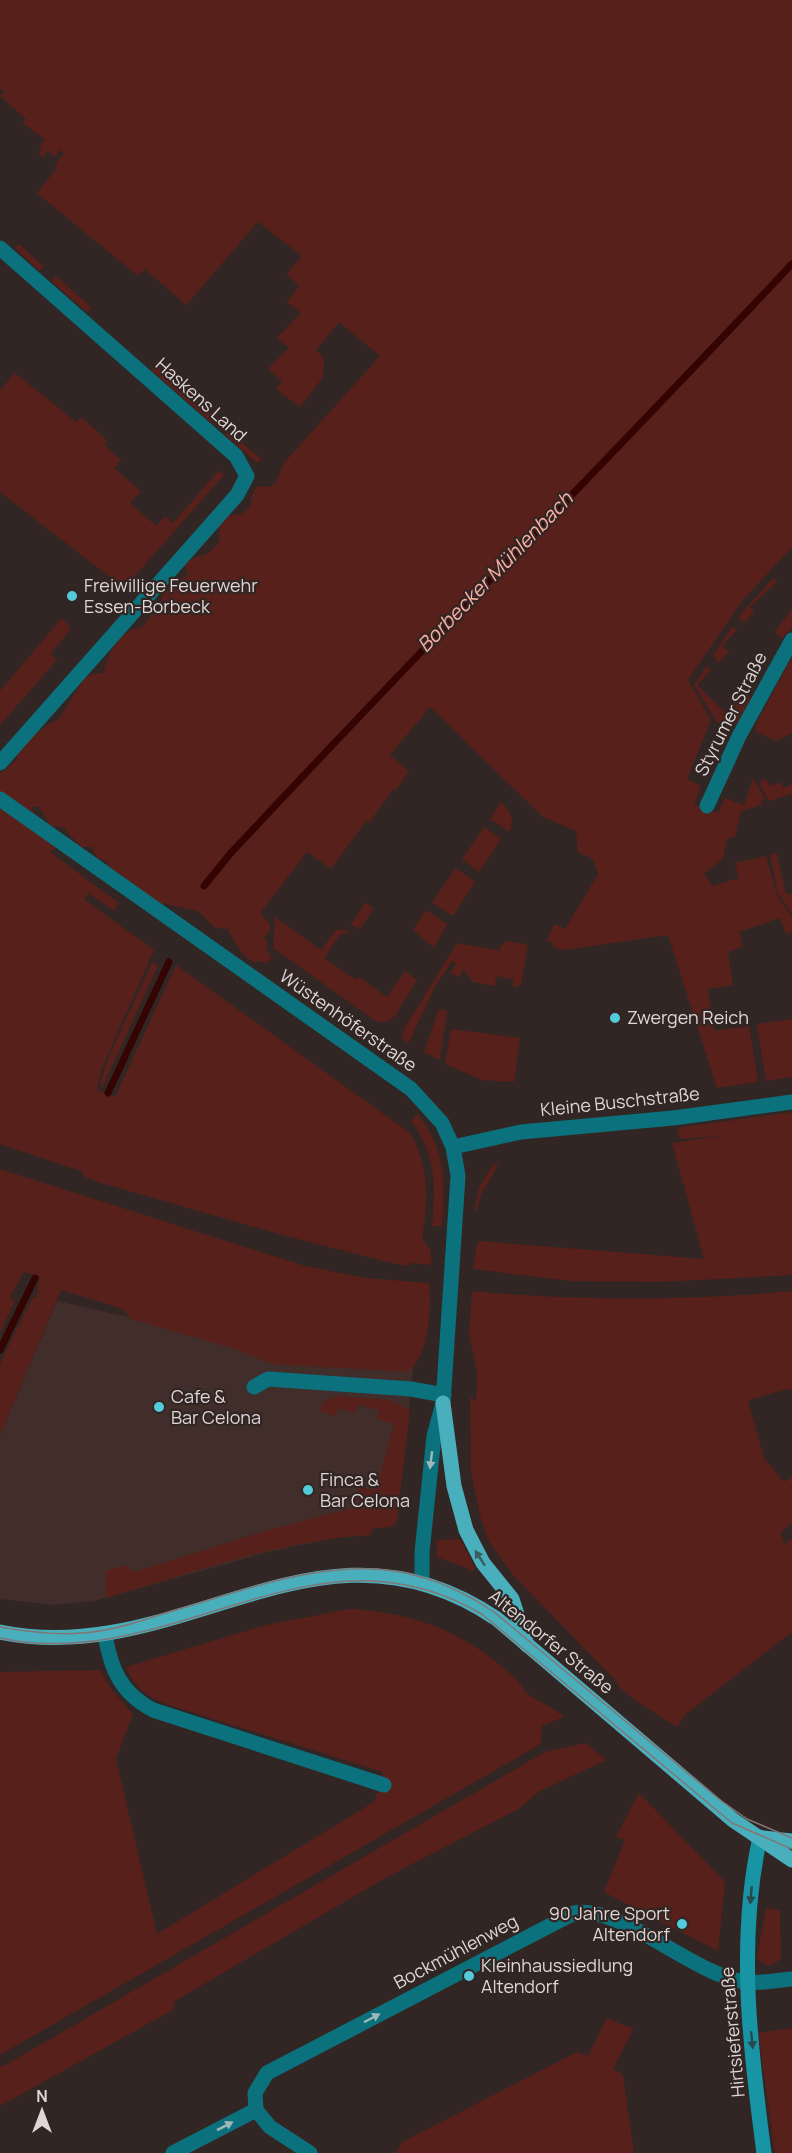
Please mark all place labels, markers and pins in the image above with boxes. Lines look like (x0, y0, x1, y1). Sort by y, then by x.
place label: Freiwillige Feuerwehr Essen-Borbeck (84, 573, 258, 618)
marker: Freiwillige Feuerwehr Essen-Borbeck (65, 589, 79, 603)
place label: Zwergen Reich (627, 1005, 749, 1029)
marker: Zwergen Reich (608, 1011, 622, 1025)
place label: Cafe & Bar Celona (171, 1384, 261, 1429)
marker: Cafe & Bar Celona (152, 1400, 166, 1414)
place label: Finca & Bar Celona (320, 1467, 410, 1512)
marker: Finca & Bar Celona (301, 1483, 315, 1497)
place label: 90 Jahre Sport Altendorf (549, 1901, 671, 1946)
marker: 90 Jahre Sport Altendorf (675, 1917, 689, 1931)
place label: Kleinhaussiedlung Altendorf (481, 1953, 633, 1998)
marker: Kleinhaussiedlung Altendorf (462, 1969, 476, 1983)

